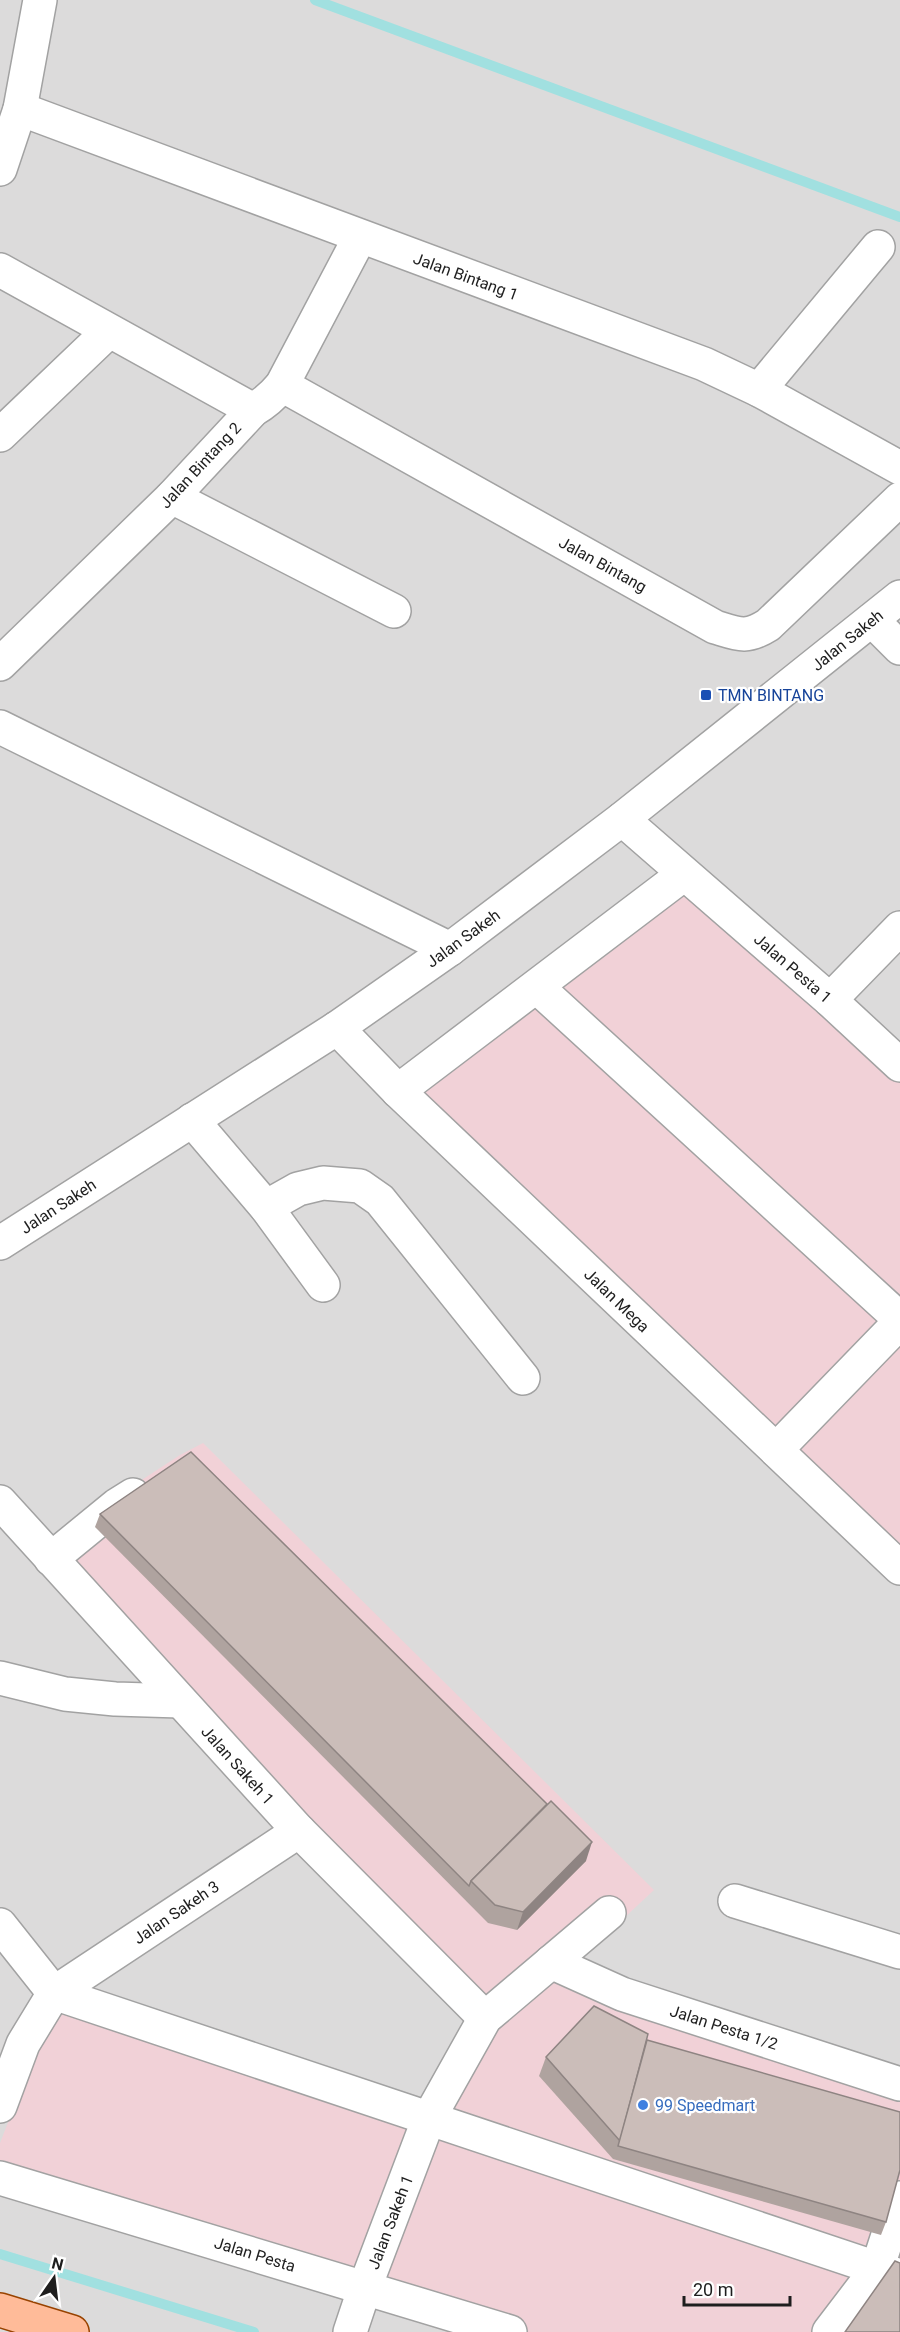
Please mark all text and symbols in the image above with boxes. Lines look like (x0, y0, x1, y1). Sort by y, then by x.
street label: Jalan Bintang 1 (411, 249, 521, 304)
street label: Jalan Bintang 2 (156, 419, 245, 512)
street label: Jalan Bintang (556, 533, 650, 596)
street label: Jalan Sakeh (808, 606, 887, 675)
place label: TMN BINTANG (718, 686, 824, 705)
marker: TMN BINTANG (699, 688, 713, 702)
street label: Jalan Sakeh (423, 905, 504, 971)
street label: Jalan Pesta 1 (750, 930, 835, 1007)
street label: Jalan Sakeh (17, 1175, 100, 1238)
street label: Jalan Mega (580, 1265, 653, 1336)
street label: Jalan Sakeh 1 (197, 1722, 278, 1809)
street label: Jalan Sakeh 3 (130, 1877, 223, 1948)
street label: Jalan Pesta 1/2 (668, 2001, 780, 2054)
place label: 99 Speedmart (655, 2096, 755, 2115)
marker: 99 Speedmart (636, 2098, 650, 2112)
street label: Jalan Sakeh 1 (364, 2172, 417, 2272)
street label: Jalan Pesta (212, 2233, 298, 2276)
north arrow (24, 2248, 84, 2308)
text: N (50, 2253, 65, 2275)
scale bar (684, 2269, 790, 2307)
text: 20 m (693, 2279, 733, 2300)

